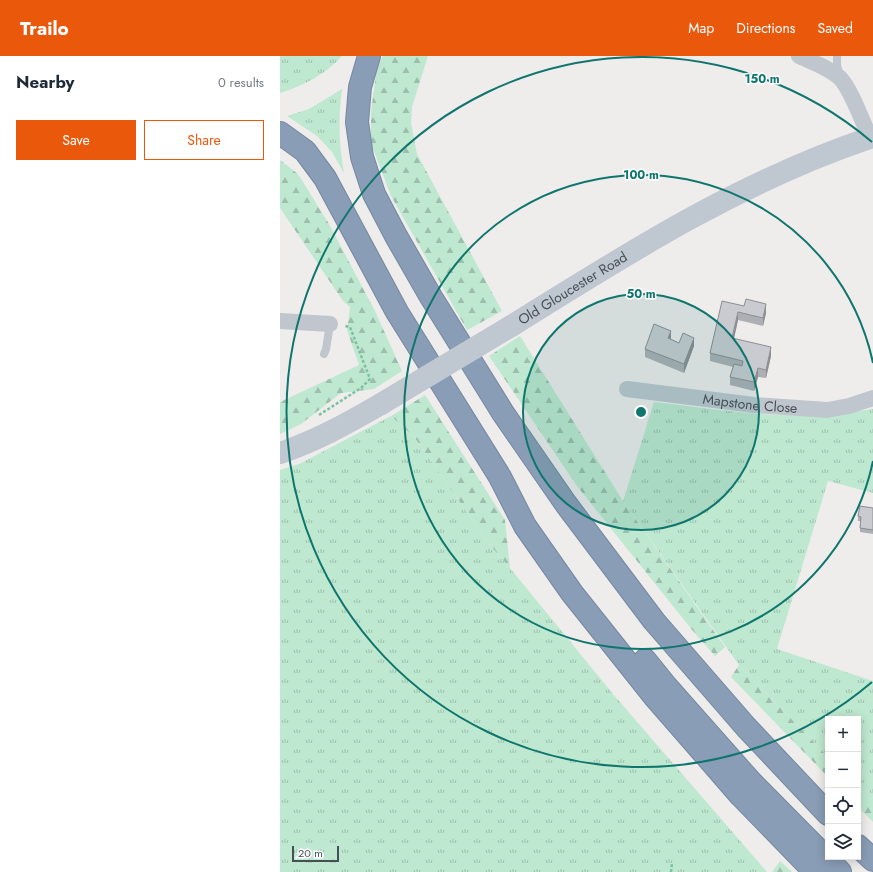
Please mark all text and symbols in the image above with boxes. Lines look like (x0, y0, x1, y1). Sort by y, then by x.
text: Trailo (20, 15, 69, 42)
text: Map (688, 18, 714, 38)
text: Directions (736, 18, 796, 38)
text: Saved (818, 18, 853, 38)
text: Nearby (16, 70, 74, 94)
text: 150 m (744, 70, 780, 88)
text: 0 results (218, 73, 264, 92)
button: Save (16, 120, 136, 160)
button: Share (144, 120, 264, 160)
text: 100 m (623, 166, 659, 184)
street label: Old Gloucester Road (514, 247, 631, 329)
text: 50 m (626, 285, 656, 303)
street label: Mapstone Close (702, 389, 798, 418)
centre of rings (634, 405, 648, 419)
map controls (825, 716, 861, 860)
button: + (825, 716, 861, 752)
button: − (825, 752, 861, 788)
button: locate (825, 788, 861, 824)
button: layers (825, 824, 861, 860)
scale bar (292, 844, 339, 863)
text: 20 m (298, 845, 323, 861)

